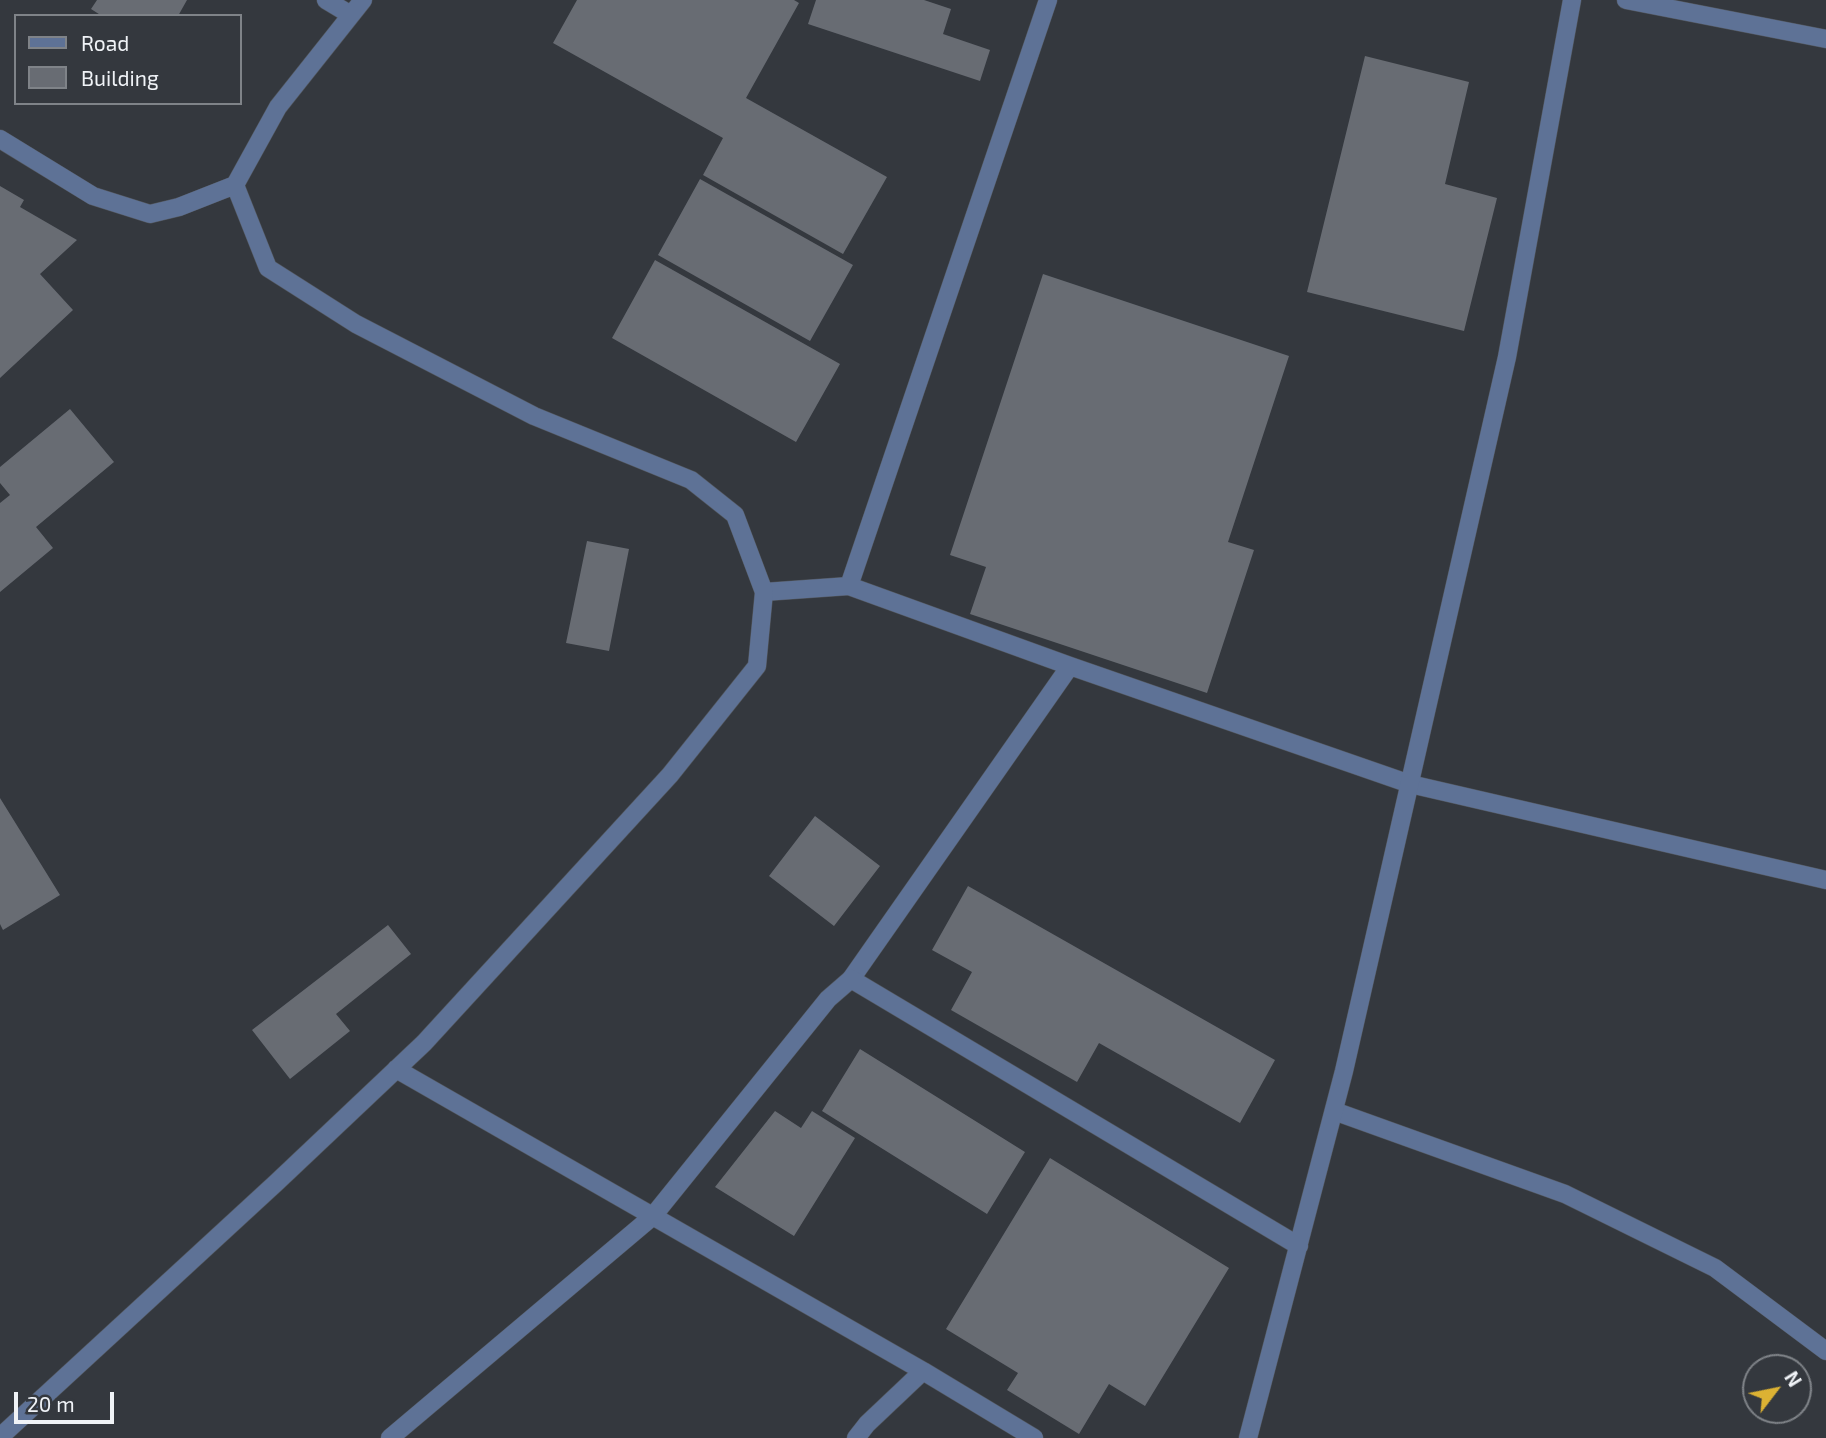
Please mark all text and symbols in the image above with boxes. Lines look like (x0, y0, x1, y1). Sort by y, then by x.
legend (14, 14, 242, 105)
text: Road (81, 30, 129, 55)
text: Building (81, 65, 159, 90)
north arrow (1742, 1354, 1812, 1424)
text: N (1780, 1367, 1807, 1391)
scale bar (18, 1378, 117, 1422)
text: 20 m (27, 1391, 75, 1416)

